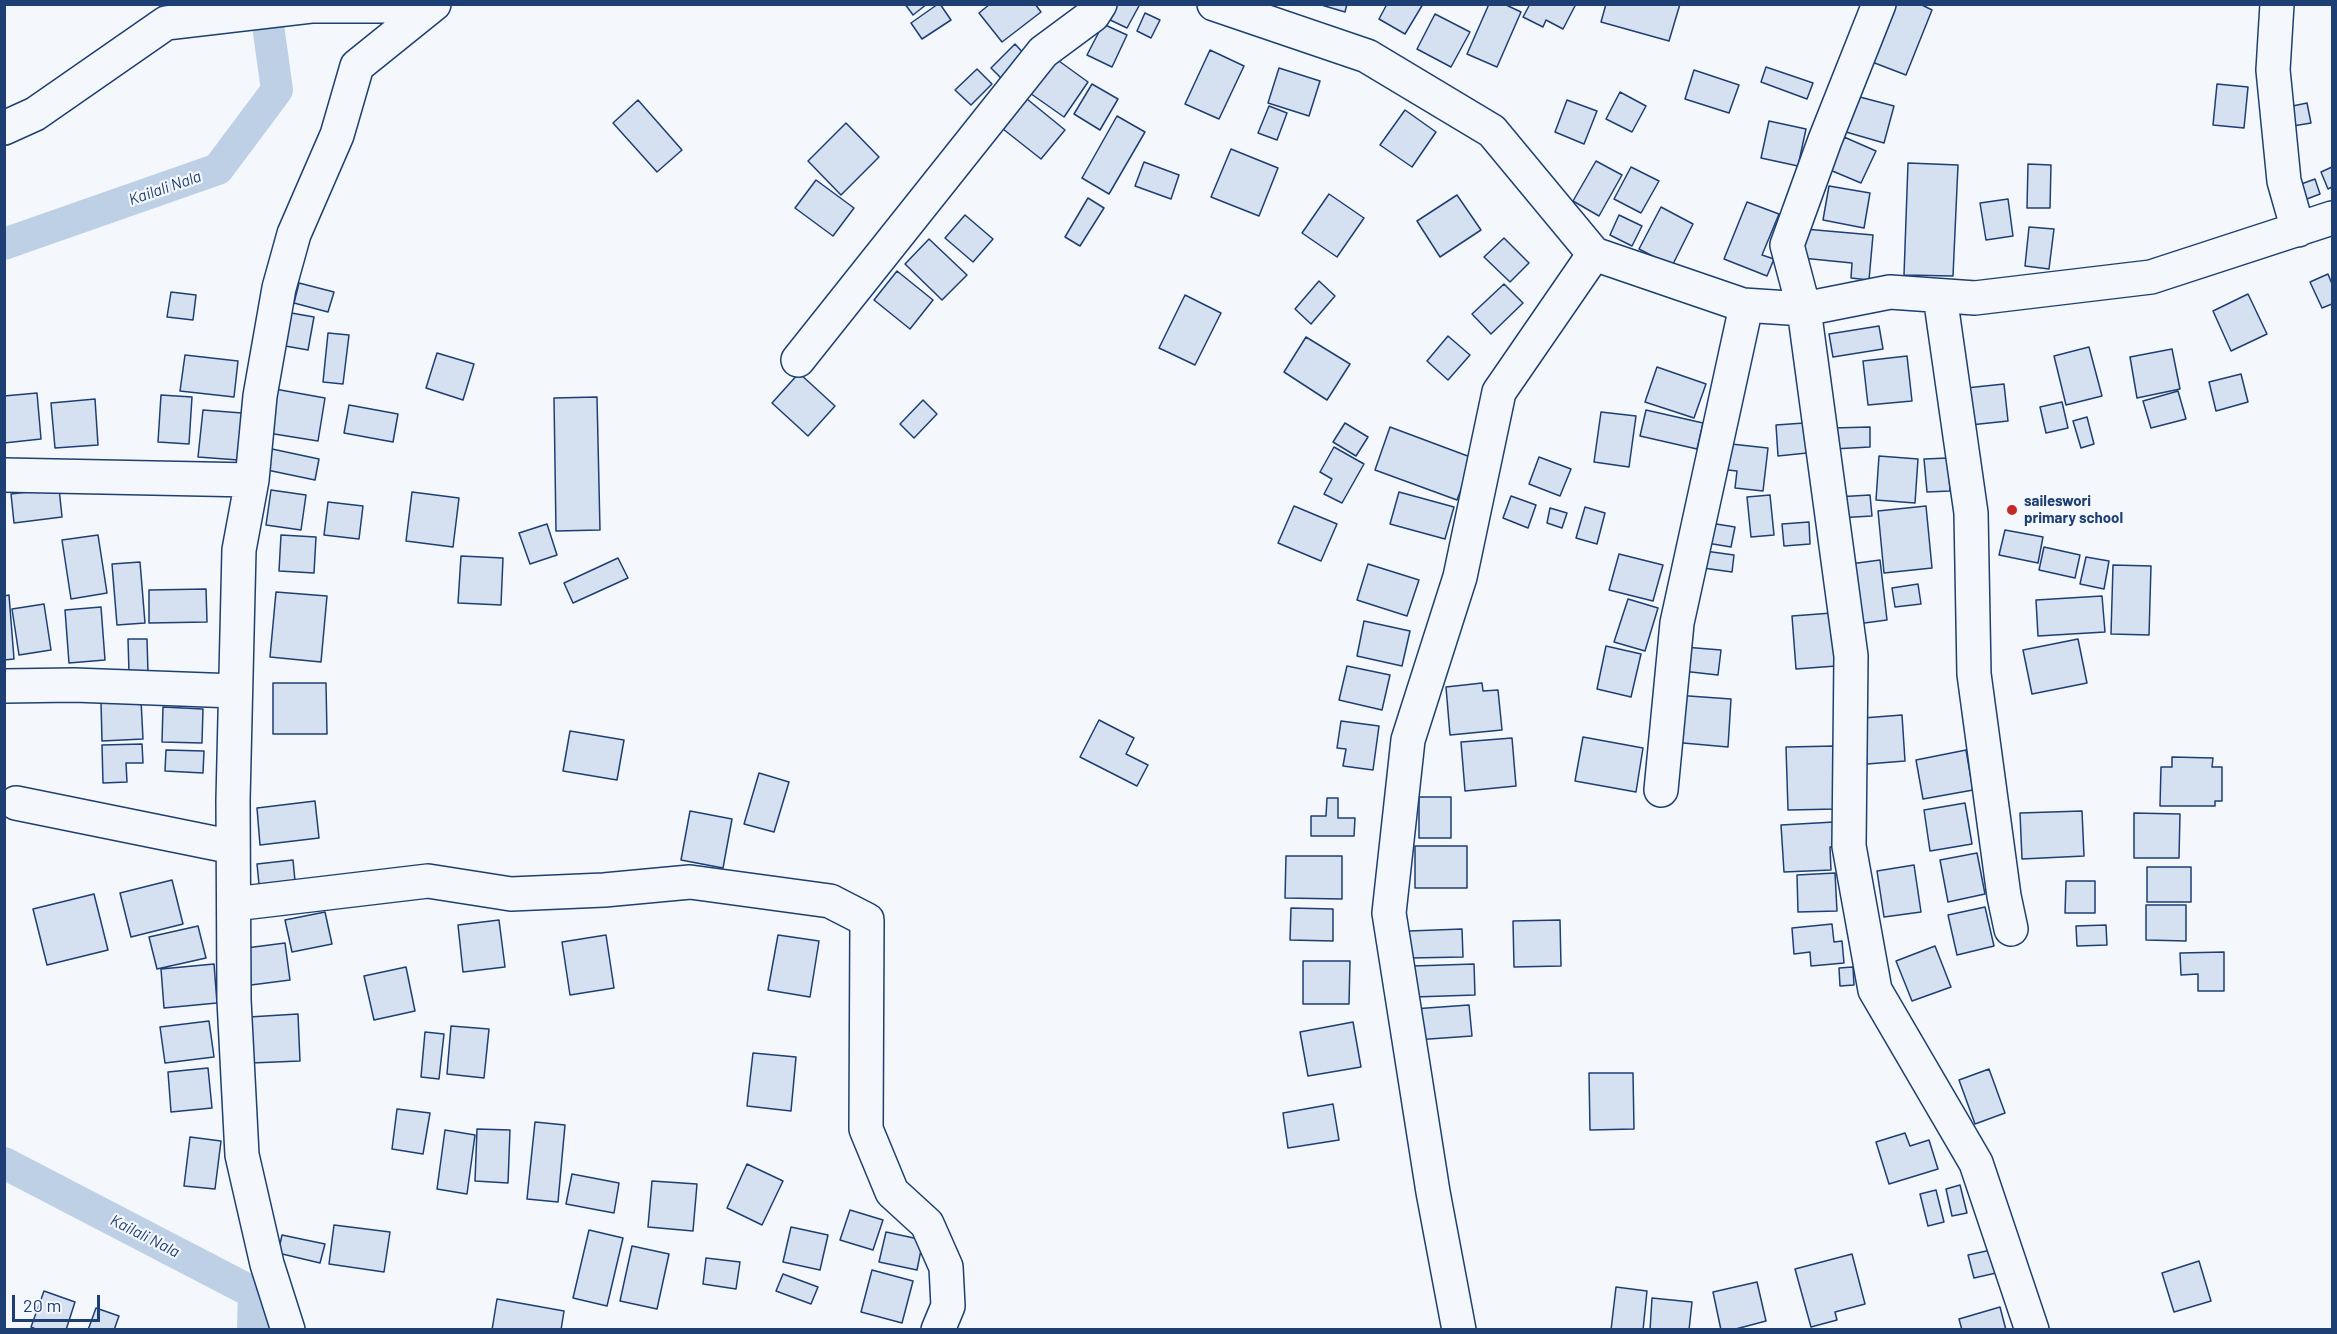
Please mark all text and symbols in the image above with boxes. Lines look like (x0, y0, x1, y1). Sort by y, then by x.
water label: Kailali Nala (126, 167, 204, 209)
place label: saileswori primary school (2024, 492, 2123, 527)
marker: saileswori primary school (2005, 503, 2019, 517)
water label: Kailali Nala (107, 1210, 183, 1262)
scale bar (15, 1283, 104, 1321)
text: 20 m (23, 1294, 61, 1316)

